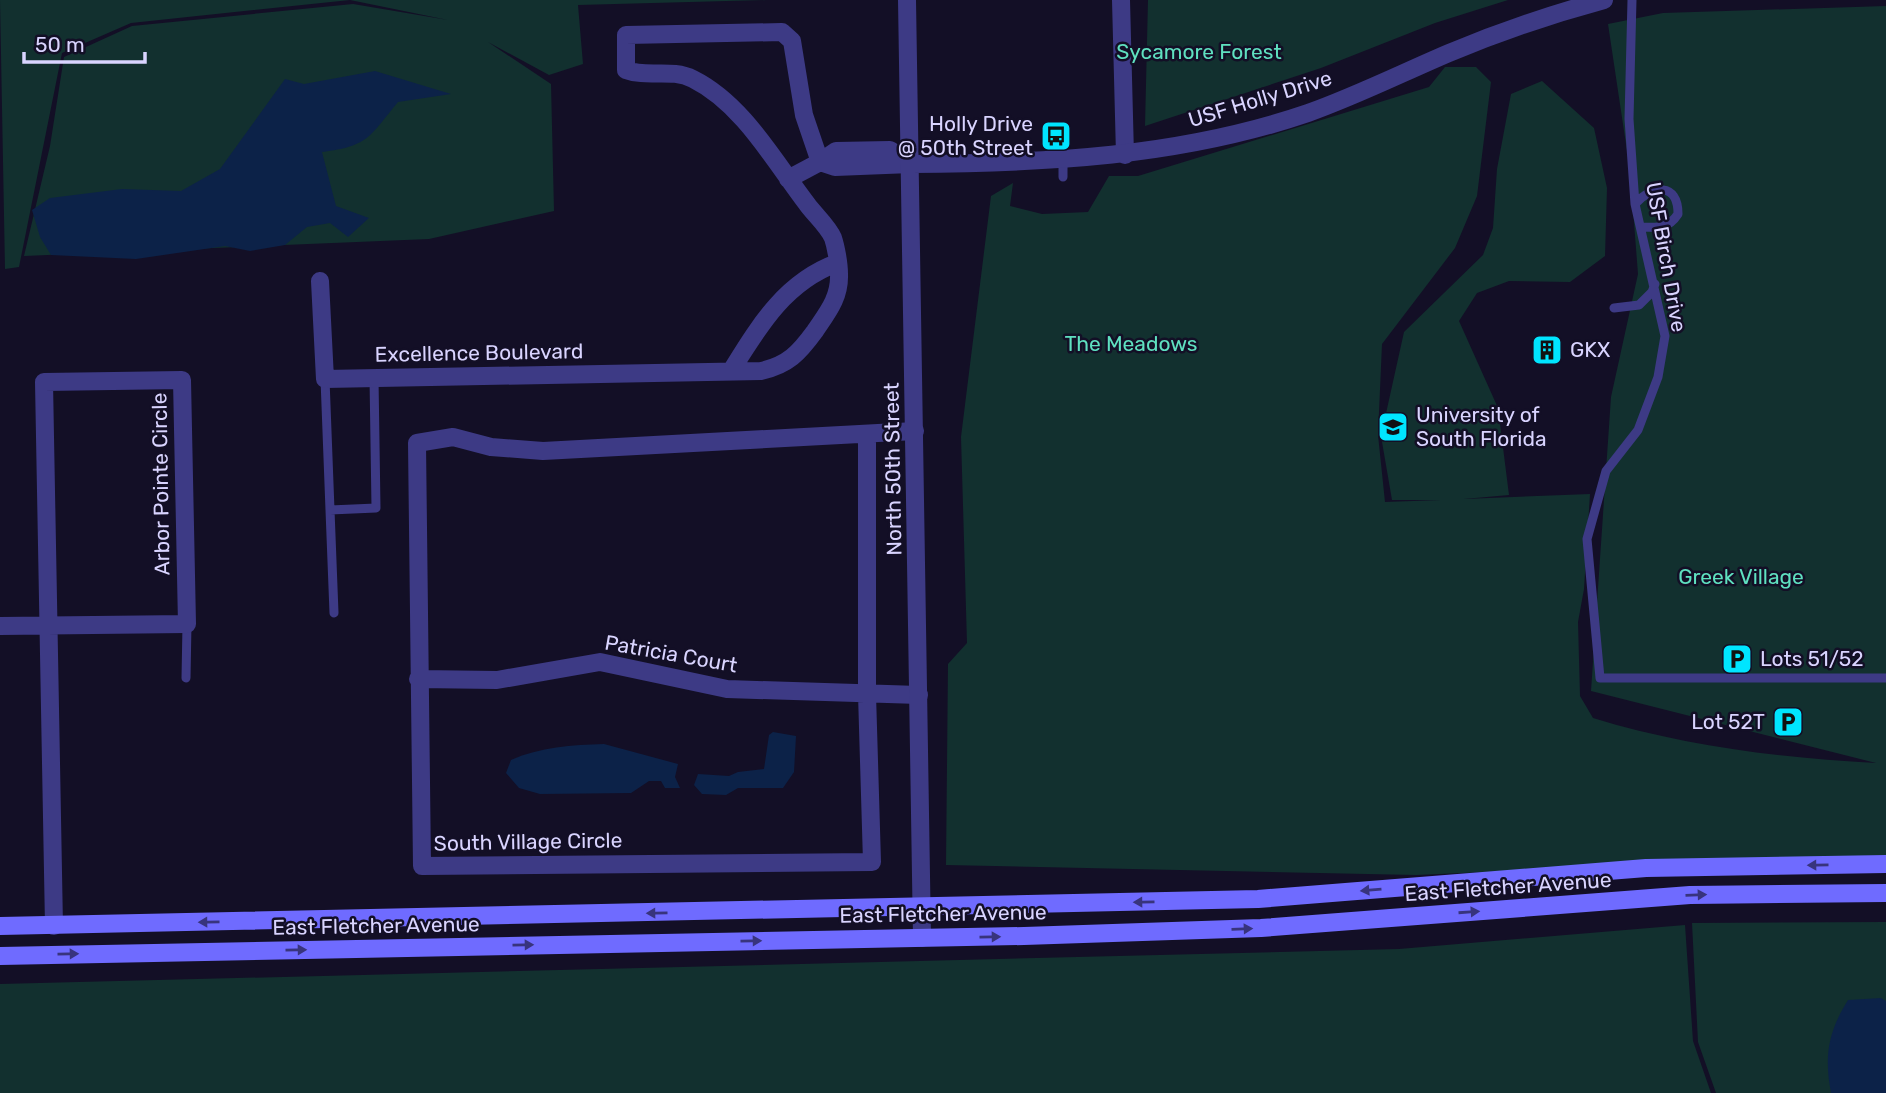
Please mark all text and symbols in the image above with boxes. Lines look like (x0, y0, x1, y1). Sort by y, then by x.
scale bar (24, 21, 145, 65)
text: 50 m (35, 32, 85, 57)
park label: Sycamore Forest (1116, 39, 1282, 64)
street label: USF Holly Drive (1185, 65, 1335, 132)
place label: Holly Drive @ 50th Street (898, 111, 1033, 160)
bus stop icon: Holly Drive @ 50th Street (1039, 119, 1073, 153)
street label: USF Birch Drive (1641, 180, 1692, 334)
park label: The Meadows (1064, 331, 1198, 356)
building icon: GKX (1530, 333, 1564, 367)
place label: GKX (1570, 337, 1610, 362)
street label: Excellence Boulevard (375, 338, 583, 367)
street label: North 50th Street (878, 382, 907, 556)
street label: Arbor Pointe Circle (146, 392, 175, 576)
place label: University of South Florida (1416, 402, 1546, 451)
school or university icon: University of South Florida (1376, 410, 1410, 444)
park label: Greek Village (1678, 564, 1804, 589)
street label: Patricia Court (603, 630, 739, 677)
parking icon: Lots 51/52 (1720, 642, 1754, 676)
place label: Lots 51/52 (1760, 646, 1864, 671)
parking icon: Lot 52T (1771, 705, 1805, 739)
place label: Lot 52T (1691, 709, 1765, 734)
street label: South Village Circle (433, 827, 623, 856)
one-way arrow (1807, 859, 1829, 871)
street label: East Fletcher Avenue (1404, 867, 1612, 906)
one-way arrow (1359, 885, 1381, 896)
one-way arrow (1685, 890, 1707, 901)
one-way arrow (1132, 896, 1154, 908)
street label: East Fletcher Avenue (839, 899, 1047, 928)
one-way arrow (1458, 906, 1480, 917)
one-way arrow (646, 907, 668, 918)
street label: East Fletcher Avenue (272, 911, 480, 940)
one-way arrow (198, 917, 220, 928)
one-way arrow (1231, 923, 1253, 935)
one-way arrow (980, 931, 1002, 943)
one-way arrow (740, 935, 762, 947)
one-way arrow (512, 940, 534, 951)
one-way arrow (285, 944, 307, 956)
one-way arrow (57, 949, 79, 960)

